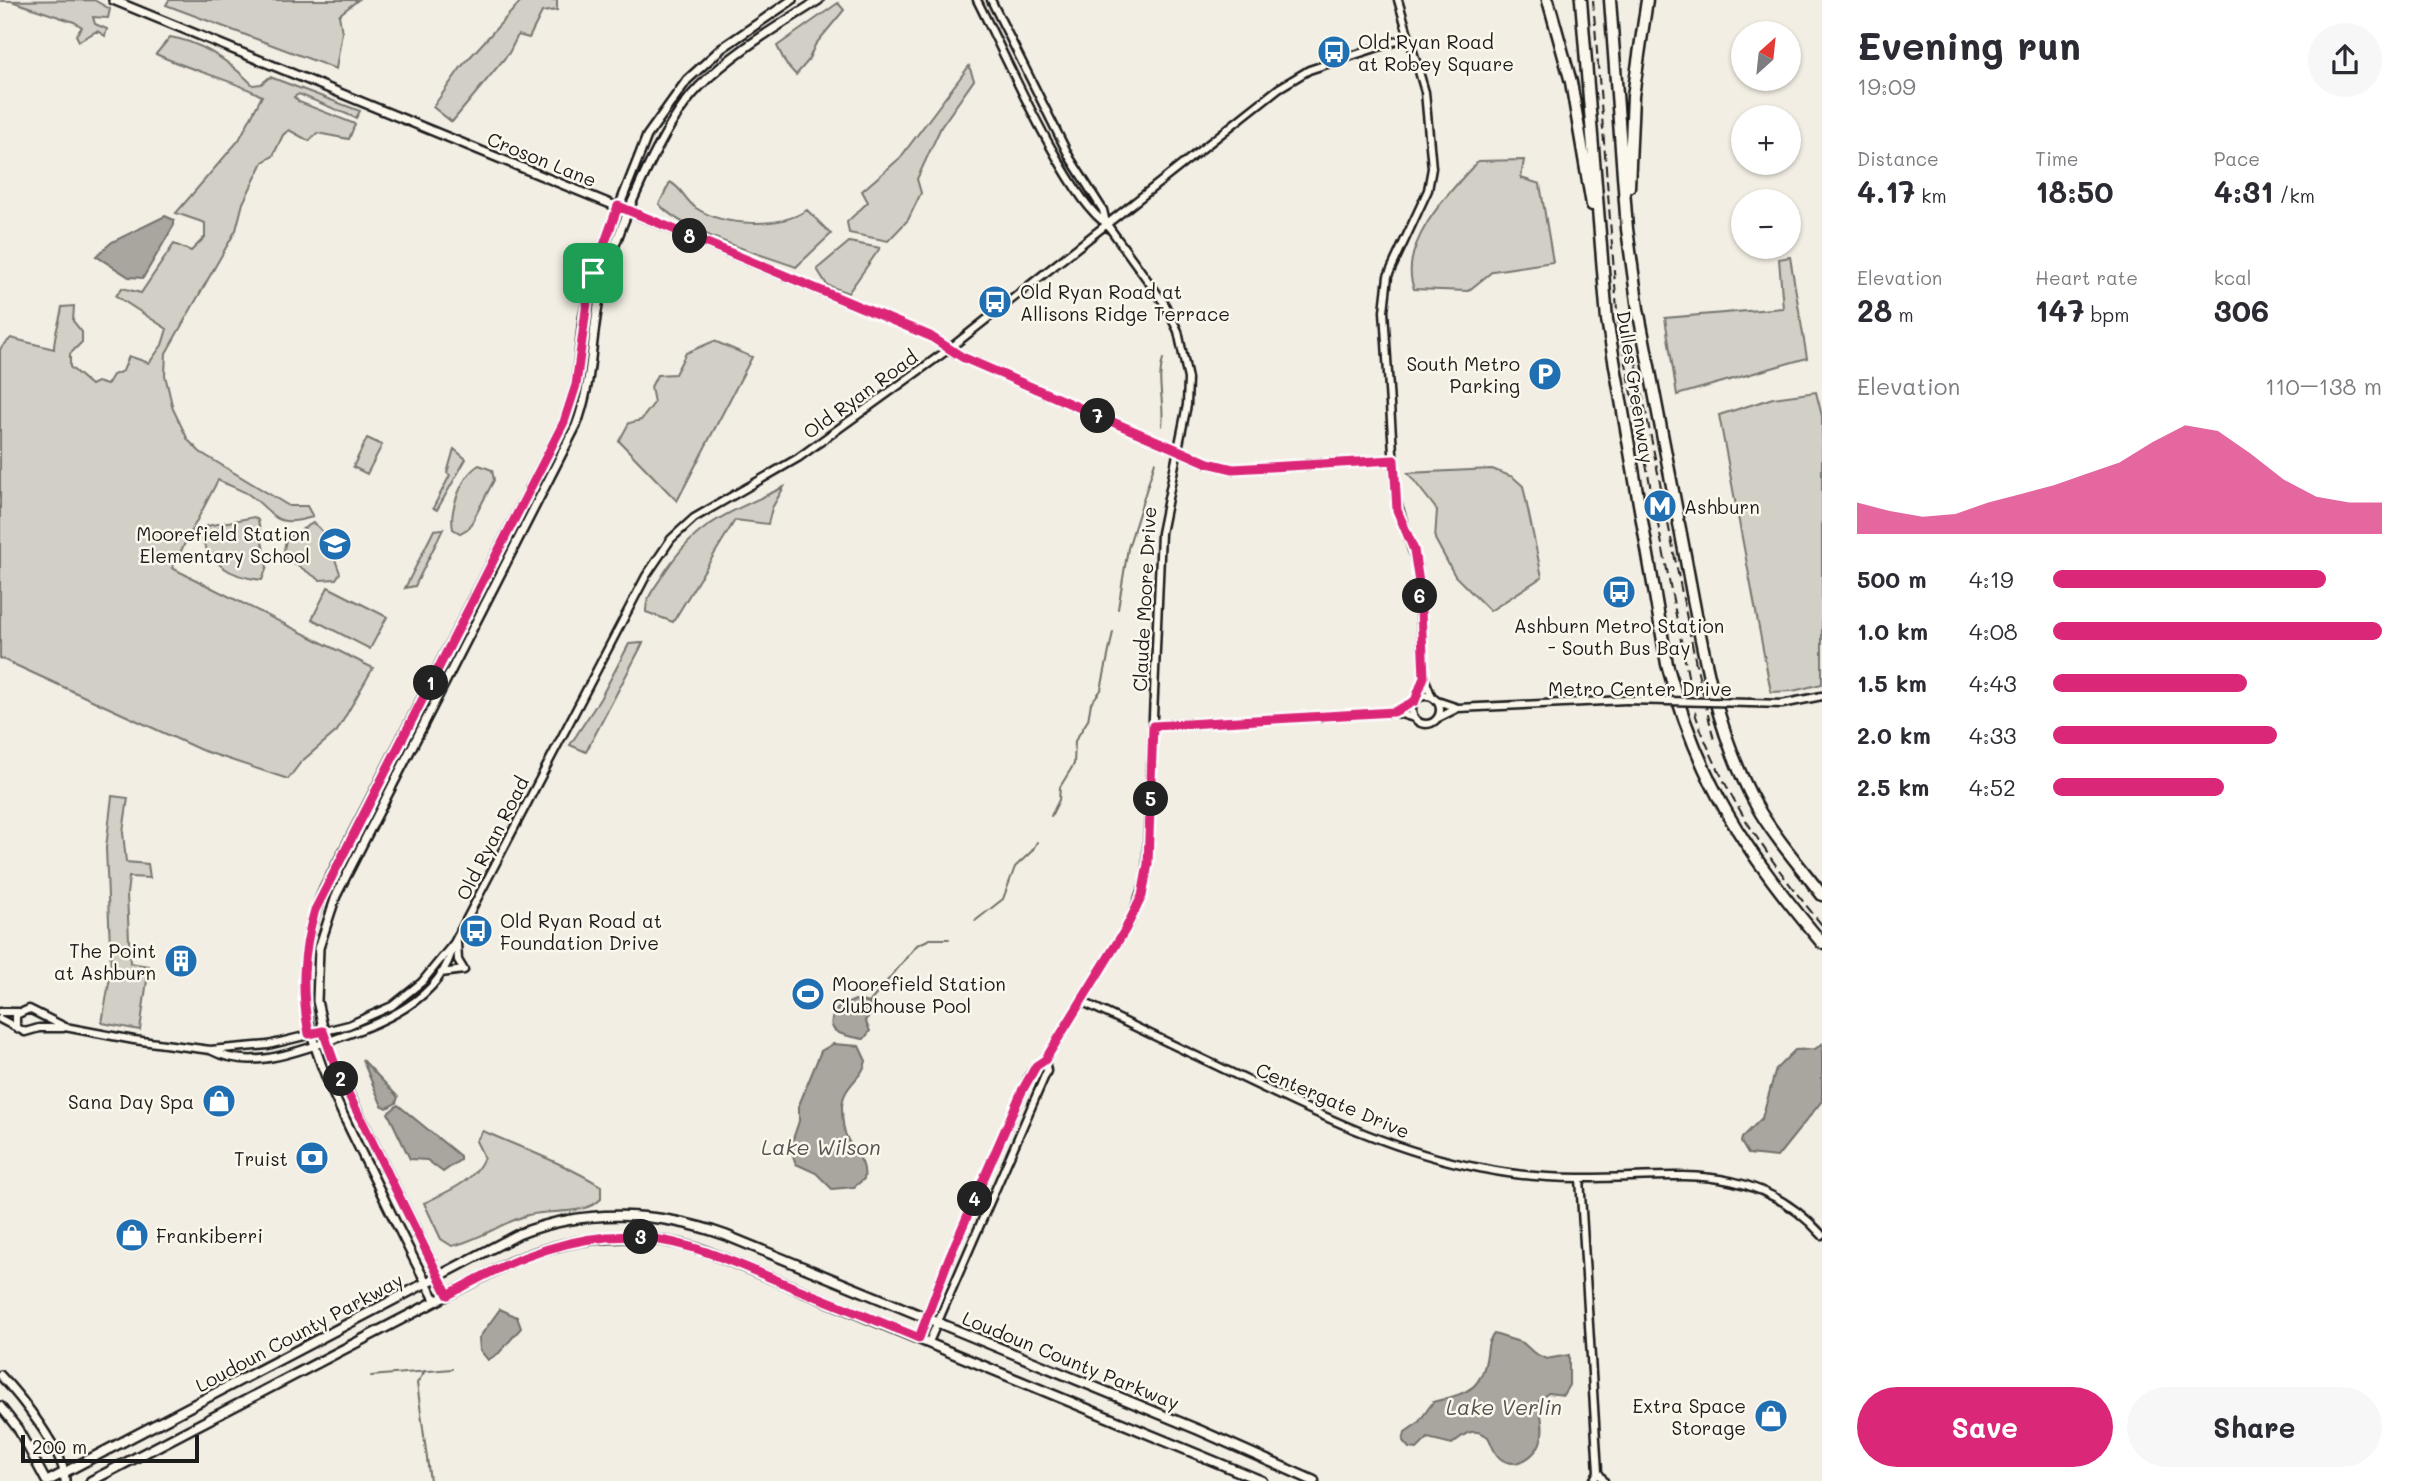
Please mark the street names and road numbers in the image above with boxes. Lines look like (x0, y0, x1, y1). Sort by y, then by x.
street label: Croson Lane (484, 126, 600, 192)
street label: Dulles Greenway (1612, 309, 1660, 465)
street label: Old Ryan Road (798, 344, 922, 444)
street label: Claude Moore Drive (1127, 506, 1161, 692)
street label: Metro Center Drive (1548, 676, 1732, 701)
street label: Old Ryan Road (450, 772, 534, 904)
street label: Centergate Drive (1252, 1056, 1414, 1144)
street label: Loudoun County Parkway (191, 1267, 407, 1397)
street label: Loudoun County Parkway (959, 1305, 1183, 1415)

